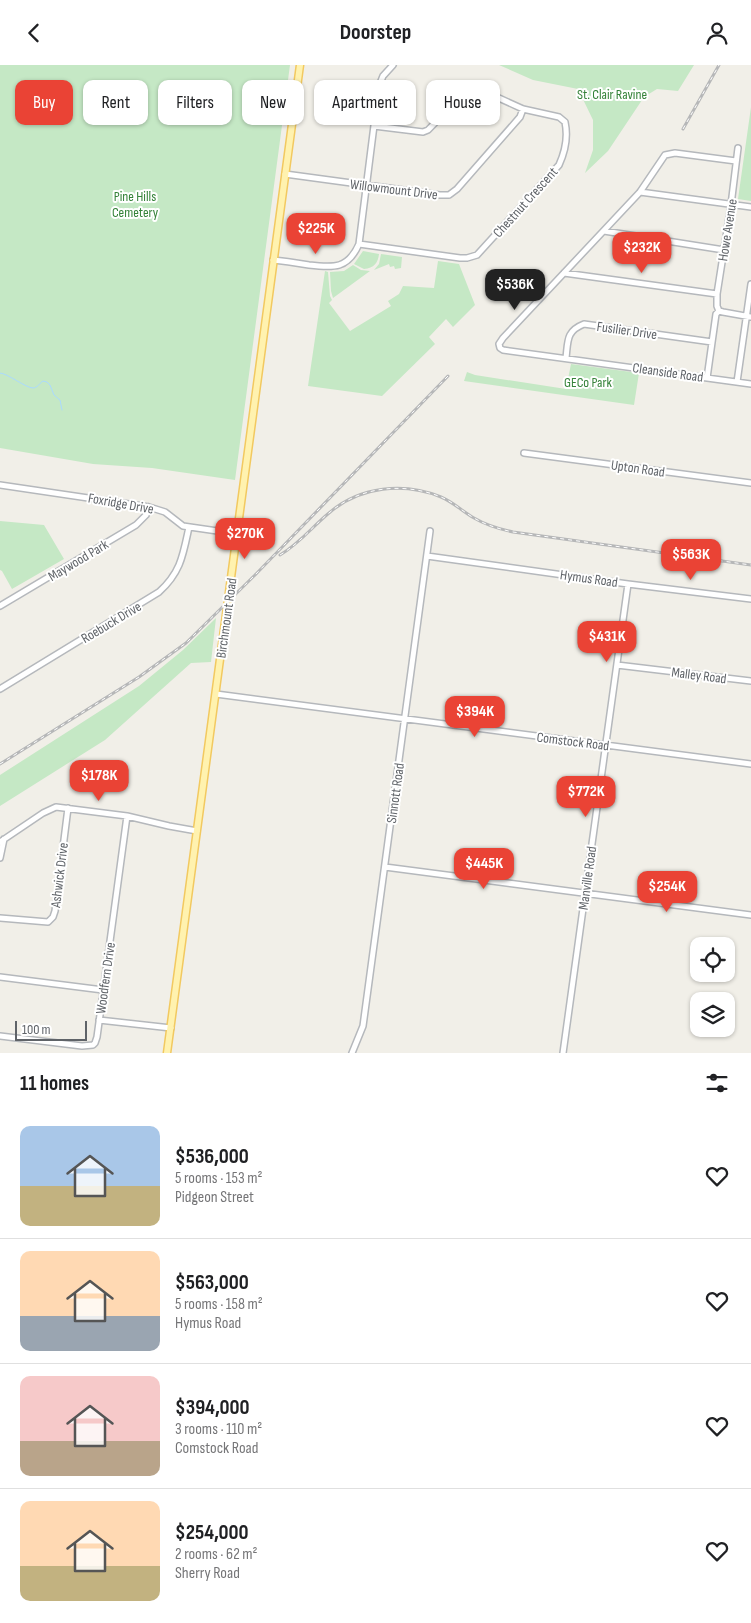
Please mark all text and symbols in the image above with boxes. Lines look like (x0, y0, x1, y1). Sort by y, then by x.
icon: back (20, 19, 48, 47)
text: Doorstep (340, 19, 411, 46)
icon: person (703, 19, 731, 47)
chip: Buy (15, 80, 73, 125)
chip: Rent (83, 80, 148, 125)
chip: Filters (158, 80, 232, 125)
chip: New (242, 80, 304, 125)
chip: Apartment (314, 80, 416, 125)
chip: House (426, 80, 500, 125)
park label: St. Clair Ravine (577, 86, 647, 103)
street label: Chestnut Crescent (489, 164, 561, 241)
street label: Willowmount Drive (349, 176, 439, 203)
park label: Pine Hills Cemetery (112, 188, 159, 221)
street label: Howe Avenue (714, 198, 741, 262)
pin: $225K (281, 213, 351, 255)
text: $225K (297, 219, 335, 238)
pin: $232K (607, 231, 677, 274)
text: $232K (623, 238, 661, 257)
pin: $536K (480, 269, 550, 311)
text: $536K (496, 275, 534, 294)
street label: Fusilier Drive (596, 318, 658, 343)
street label: Cleanside Road (632, 359, 704, 386)
park label: GECo Park (564, 374, 613, 391)
street label: Upton Road (610, 456, 666, 481)
street label: Foxridge Drive (87, 489, 155, 518)
pin: $270K (210, 517, 280, 560)
text: $270K (226, 524, 264, 543)
street label: Maywood Park (45, 536, 112, 585)
pin: $563K (656, 539, 726, 581)
text: $563K (672, 545, 710, 564)
street label: Hymus Road (559, 566, 619, 591)
street label: Birchmount Road (212, 577, 241, 659)
street label: Roebuck Drive (78, 598, 144, 647)
pin: $431K (572, 621, 642, 663)
text: $431K (588, 627, 626, 646)
street label: Malley Road (670, 664, 728, 687)
pin: $394K (440, 695, 510, 738)
text: $394K (456, 702, 494, 721)
street label: Comstock Road (536, 729, 610, 754)
pin: $178K (64, 759, 134, 802)
street label: Sinnott Road (383, 762, 408, 824)
text: $178K (81, 766, 117, 785)
pin: $772K (551, 775, 621, 818)
text: $772K (567, 782, 605, 801)
street label: Ashwick Drive (47, 842, 72, 909)
street label: Manville Road (575, 845, 600, 911)
pin: $445K (449, 847, 519, 890)
text: $445K (465, 854, 503, 873)
pin: $254K (632, 871, 702, 913)
text: $254K (648, 877, 686, 896)
map controls (690, 937, 735, 1037)
button: locate (690, 937, 735, 982)
street label: Woodfern Drive (92, 941, 119, 1015)
button: layers (690, 992, 735, 1037)
scale bar (15, 1018, 88, 1041)
text: 100 m (22, 1021, 51, 1038)
icon: filters (703, 1069, 731, 1097)
text: 11 homes (20, 1071, 89, 1096)
text: $536,000 (175, 1144, 249, 1169)
icon: home (60, 1146, 120, 1206)
icon: heart (703, 1162, 731, 1190)
text: 5 rooms · 153 m² (175, 1169, 262, 1188)
text: Pidgeon Street (175, 1188, 254, 1207)
text: $563,000 (175, 1270, 249, 1295)
icon: home (60, 1271, 120, 1331)
icon: heart (703, 1287, 731, 1315)
text: 5 rooms · 158 m² (175, 1295, 263, 1314)
text: Hymus Road (175, 1314, 241, 1333)
text: $394,000 (175, 1395, 250, 1420)
icon: home (60, 1396, 120, 1456)
icon: heart (703, 1412, 731, 1440)
text: 3 rooms · 110 m² (175, 1420, 262, 1439)
text: Comstock Road (175, 1439, 258, 1458)
text: $254,000 (175, 1520, 249, 1545)
icon: home (60, 1521, 120, 1581)
icon: heart (703, 1537, 731, 1565)
text: 2 rooms · 62 m² (175, 1545, 258, 1564)
text: Sherry Road (175, 1564, 240, 1583)

